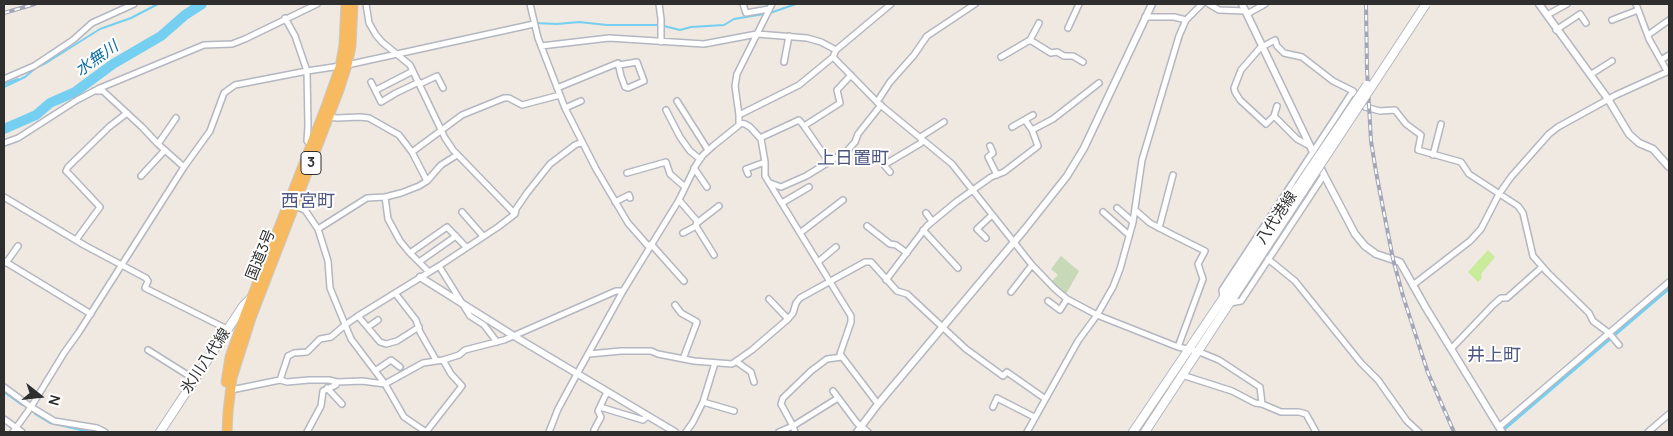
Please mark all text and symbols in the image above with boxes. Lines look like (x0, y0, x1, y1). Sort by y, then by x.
water label: 水無川 (72, 37, 122, 81)
district label: 上日置町 (817, 148, 889, 170)
road number: 3 (301, 152, 321, 174)
street label: 八代港線 (1253, 188, 1301, 248)
district label: 西宮町 (281, 191, 335, 213)
street label: 国道3号 (243, 227, 279, 283)
street label: 氷川八代線 (178, 325, 234, 397)
district label: 井上町 (1467, 345, 1521, 367)
north arrow (15, 371, 65, 421)
text: N (44, 393, 65, 408)

